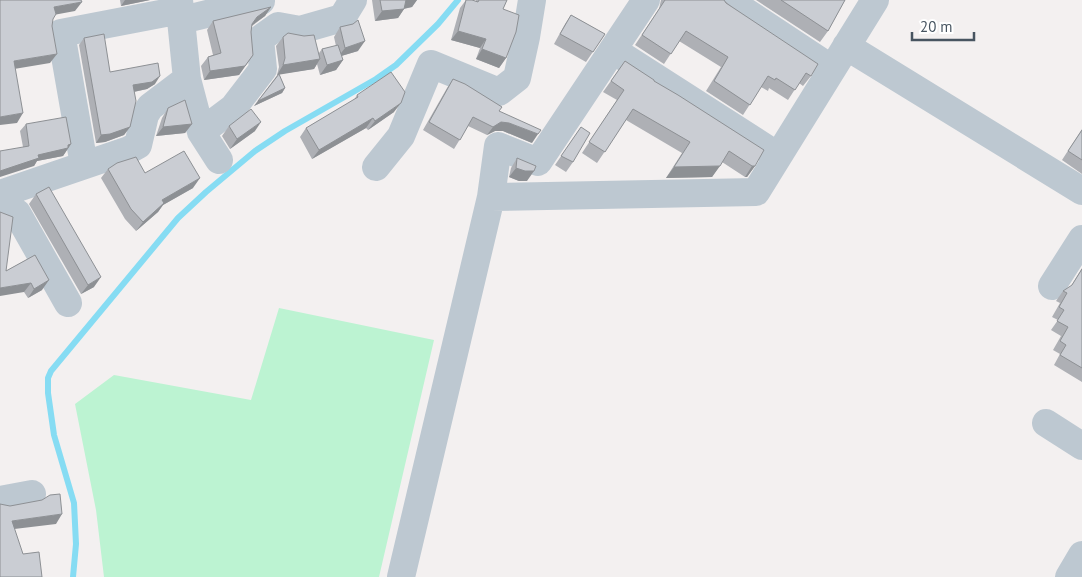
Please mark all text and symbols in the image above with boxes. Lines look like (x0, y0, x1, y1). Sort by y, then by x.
scale bar (912, 10, 974, 42)
text: 20 m (920, 17, 953, 36)

